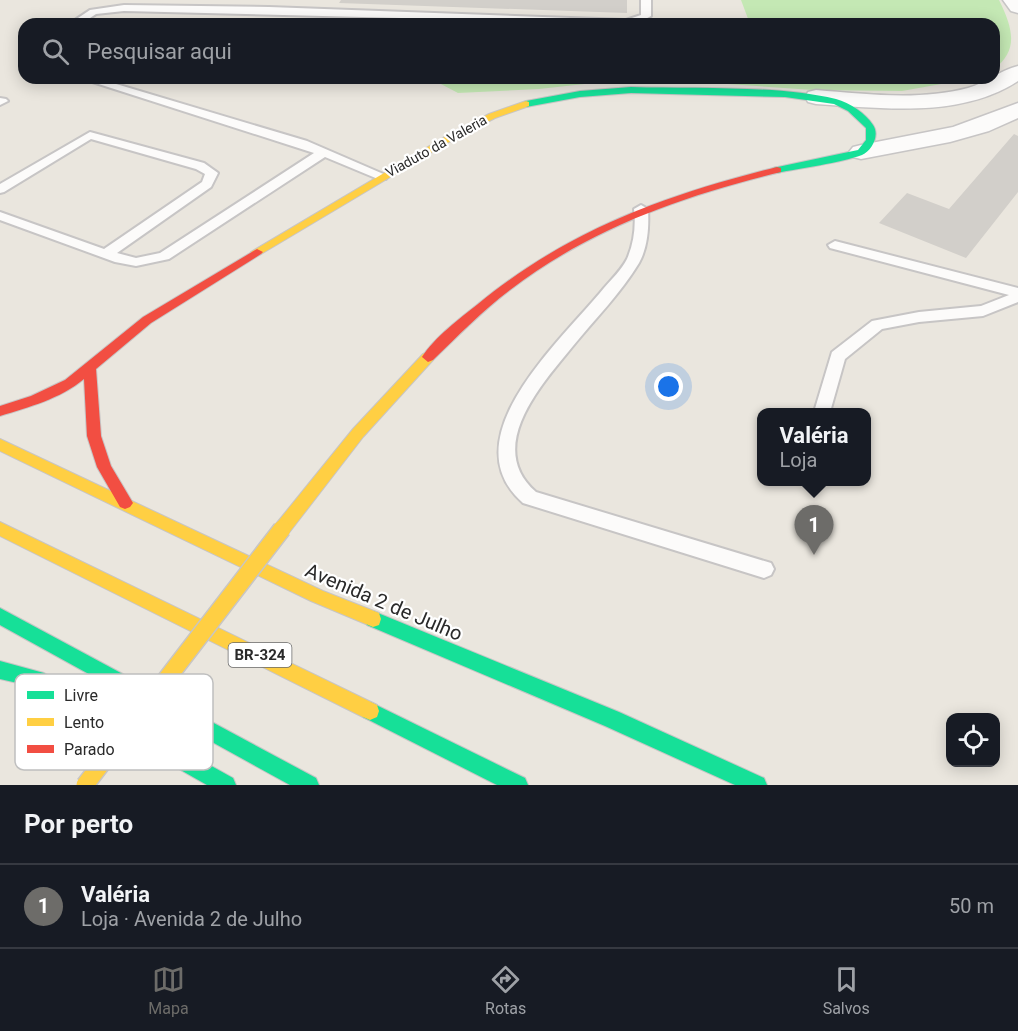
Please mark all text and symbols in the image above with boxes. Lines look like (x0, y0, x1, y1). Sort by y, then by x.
search box (18, 18, 1000, 84)
icon: search (39, 35, 72, 68)
text: Pesquisar aqui (87, 39, 232, 64)
street label: Viaduto da Valeria (383, 112, 489, 180)
your location (654, 372, 683, 401)
popup (757, 408, 871, 486)
text: Valéria (779, 423, 849, 448)
text: Loja (779, 448, 817, 472)
pin: 1 (794, 506, 834, 555)
street label: Avenida 2 de Julho (302, 558, 466, 646)
road number: BR-324 (228, 643, 292, 667)
legend (15, 674, 213, 770)
text: Livre (64, 686, 98, 705)
text: Lento (64, 713, 104, 732)
map controls (946, 713, 1000, 767)
button: locate (946, 713, 1000, 767)
text: Parado (64, 740, 115, 759)
text: Por perto (24, 809, 133, 839)
text: Valéria (81, 882, 150, 907)
text: 1 (38, 894, 49, 918)
text: 50 m (949, 894, 994, 918)
text: Loja · Avenida 2 de Julho (81, 907, 302, 931)
tab: Mapa (148, 963, 189, 1018)
tab: Rotas (485, 963, 526, 1018)
tab: Salvos (823, 963, 870, 1018)

